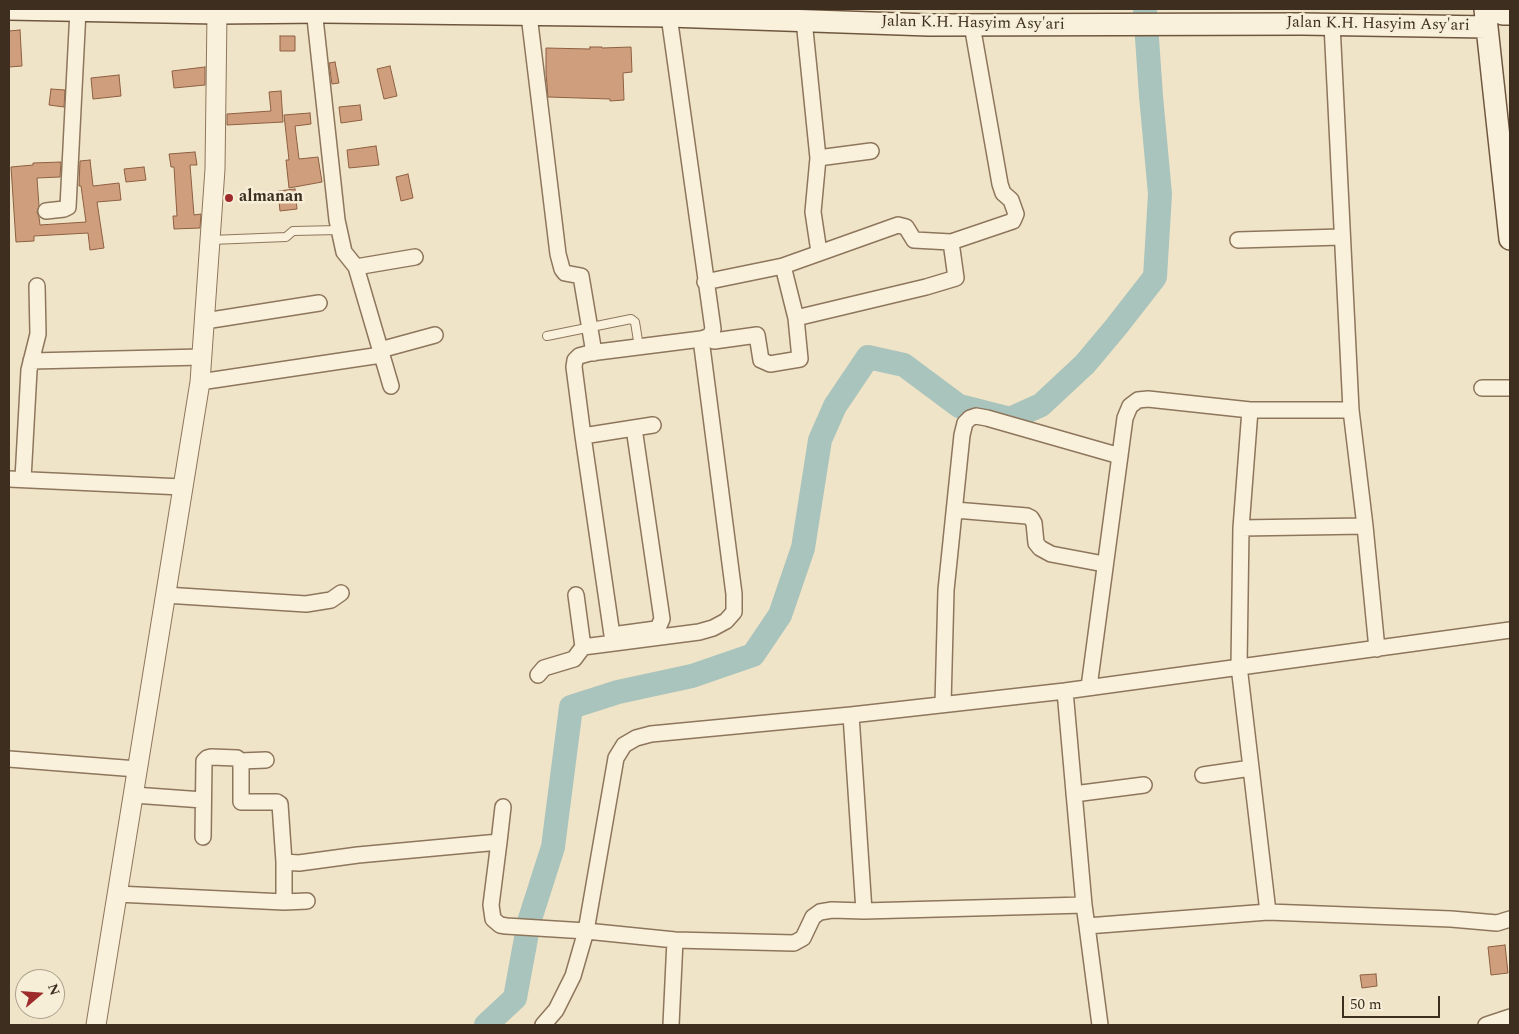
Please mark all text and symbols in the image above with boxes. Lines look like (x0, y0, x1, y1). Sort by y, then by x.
street label: Jalan K.H. Hasyim Asy'ari (881, 13, 1065, 35)
street label: Jalan K.H. Hasyim Asy'ari (1286, 14, 1470, 36)
place label: almanan (239, 188, 303, 208)
marker: almanan (223, 192, 235, 204)
north arrow (15, 969, 65, 1019)
text: N (42, 981, 66, 998)
scale bar (1344, 986, 1442, 1018)
text: 50 m (1350, 993, 1382, 1016)

